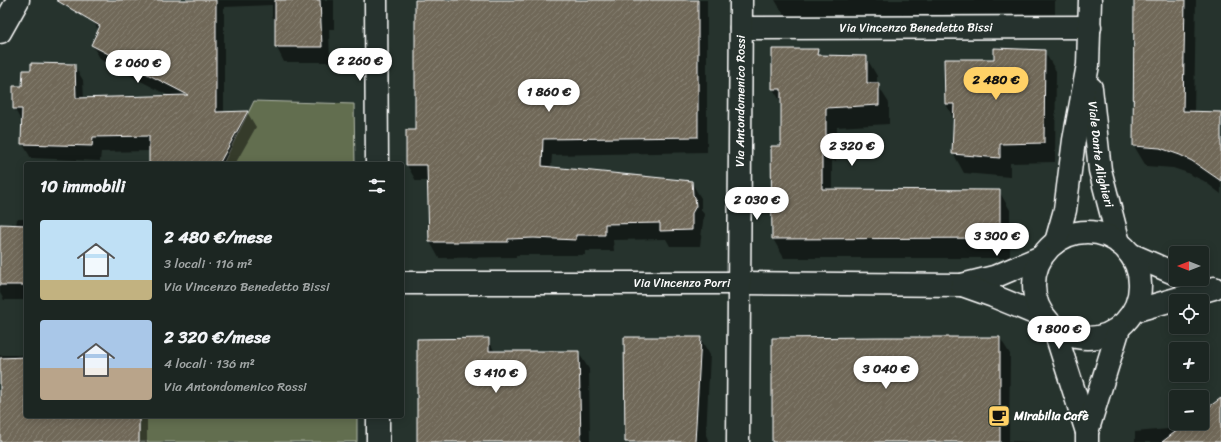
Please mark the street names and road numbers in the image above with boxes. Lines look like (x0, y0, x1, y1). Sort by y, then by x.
street label: Via Vincenzo Benedetto Bissi (839, 16, 993, 39)
street label: Via Antondomenico Rossi (729, 34, 752, 167)
street label: Viale Dante Alighieri (1082, 100, 1120, 210)
street label: Via Vincenzo Porri (634, 272, 731, 294)

